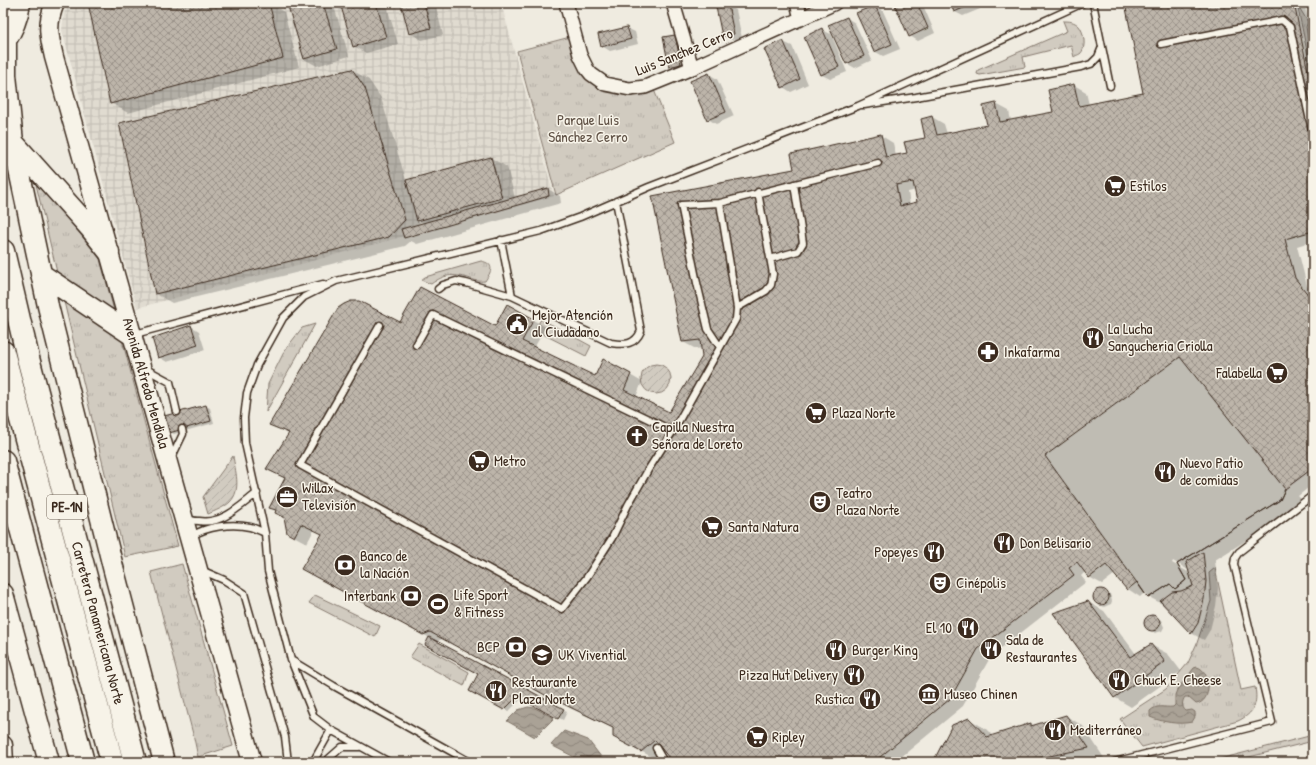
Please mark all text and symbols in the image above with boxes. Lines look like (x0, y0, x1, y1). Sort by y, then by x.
street label: Luis Sanchez Cerro (632, 22, 736, 81)
park label: Parque Luis Sánchez Cerro (548, 109, 628, 147)
supermarket icon: Estilos (1102, 173, 1128, 199)
place label: Estilos (1130, 175, 1167, 196)
place label: Mejor Atención al Ciudadano (532, 304, 613, 342)
public building icon: Mejor Atención al Ciudadano (504, 311, 530, 337)
street label: Avenida Alfredo Mendiola (118, 315, 175, 451)
place label: La Lucha Sangucheria Criolla (1108, 318, 1213, 356)
restaurant icon: La Lucha Sangucheria Criolla (1080, 325, 1106, 351)
pharmacy icon: Inkafarma (975, 339, 1001, 365)
place label: Inkafarma (1004, 341, 1060, 362)
supermarket icon: Falabella (1264, 360, 1290, 386)
place label: Falabella (1215, 362, 1262, 383)
supermarket icon: Plaza Norte (803, 400, 829, 426)
place label: Plaza Norte (832, 402, 896, 423)
place label: Capilla Nuestra Señora de Loreto (652, 416, 743, 454)
church icon: Capilla Nuestra Señora de Loreto (624, 423, 650, 449)
supermarket icon: Metro (466, 448, 492, 474)
place label: Metro (494, 450, 526, 471)
place label: Nuevo Patio de comidas (1180, 452, 1243, 490)
restaurant icon: Nuevo Patio de comidas (1152, 459, 1178, 485)
place label: Willax Televisión (302, 477, 356, 515)
place label: Teatro Plaza Norte (836, 482, 900, 520)
office icon: Willax Televisión (274, 484, 300, 510)
theatre icon: Teatro Plaza Norte (807, 489, 833, 515)
road number: PE-1N (47, 495, 87, 519)
supermarket icon: Santa Natura (699, 514, 725, 540)
place label: Santa Natura (728, 516, 799, 537)
restaurant icon: Don Belisario (991, 530, 1017, 556)
place label: Don Belisario (1020, 532, 1091, 553)
street label: Carretera Panamericana Norte (67, 539, 130, 707)
restaurant icon: Popeyes (921, 539, 947, 565)
place label: Popeyes (874, 541, 918, 562)
place label: Banco de la Nación (360, 545, 409, 583)
bank icon: Banco de la Nación (332, 552, 358, 578)
theatre icon: Cinépolis (927, 570, 953, 596)
place label: Cinépolis (956, 572, 1006, 593)
bank icon: Interbank (398, 583, 424, 609)
place label: Life Sport & Fitness (454, 584, 509, 622)
place label: Interbank (344, 585, 396, 606)
sports icon: Life Sport & Fitness (425, 591, 451, 617)
restaurant icon: El 10 (955, 615, 981, 641)
place label: El 10 (926, 617, 952, 638)
place label: Sala de Restaurantes (1006, 629, 1077, 667)
bank icon: BCP (503, 634, 529, 660)
place label: BCP (477, 636, 500, 657)
restaurant icon: Sala de Restaurantes (978, 636, 1004, 662)
restaurant icon: Burger King (823, 637, 849, 663)
place label: Burger King (852, 639, 918, 660)
school or university icon: UK Vivential (529, 642, 555, 668)
place label: UK Vivential (558, 644, 626, 665)
restaurant icon: Pizza Hut Delivery (841, 662, 867, 688)
place label: Pizza Hut Delivery (739, 664, 838, 685)
restaurant icon: Chuck E. Cheese (1106, 667, 1132, 693)
place label: Chuck E. Cheese (1134, 669, 1222, 690)
place label: Restaurante Plaza Norte (512, 671, 577, 709)
restaurant icon: Restaurante Plaza Norte (483, 678, 509, 704)
museum icon: Museo Chinen (916, 681, 942, 707)
place label: Museo Chinen (944, 683, 1018, 704)
restaurant icon: Rustica (857, 686, 883, 712)
place label: Rustica (815, 688, 854, 709)
restaurant icon: Mediterráneo (1042, 717, 1068, 743)
place label: Mediterráneo (1070, 719, 1141, 740)
supermarket icon: Ripley (744, 724, 770, 750)
place label: Ripley (772, 726, 805, 747)

